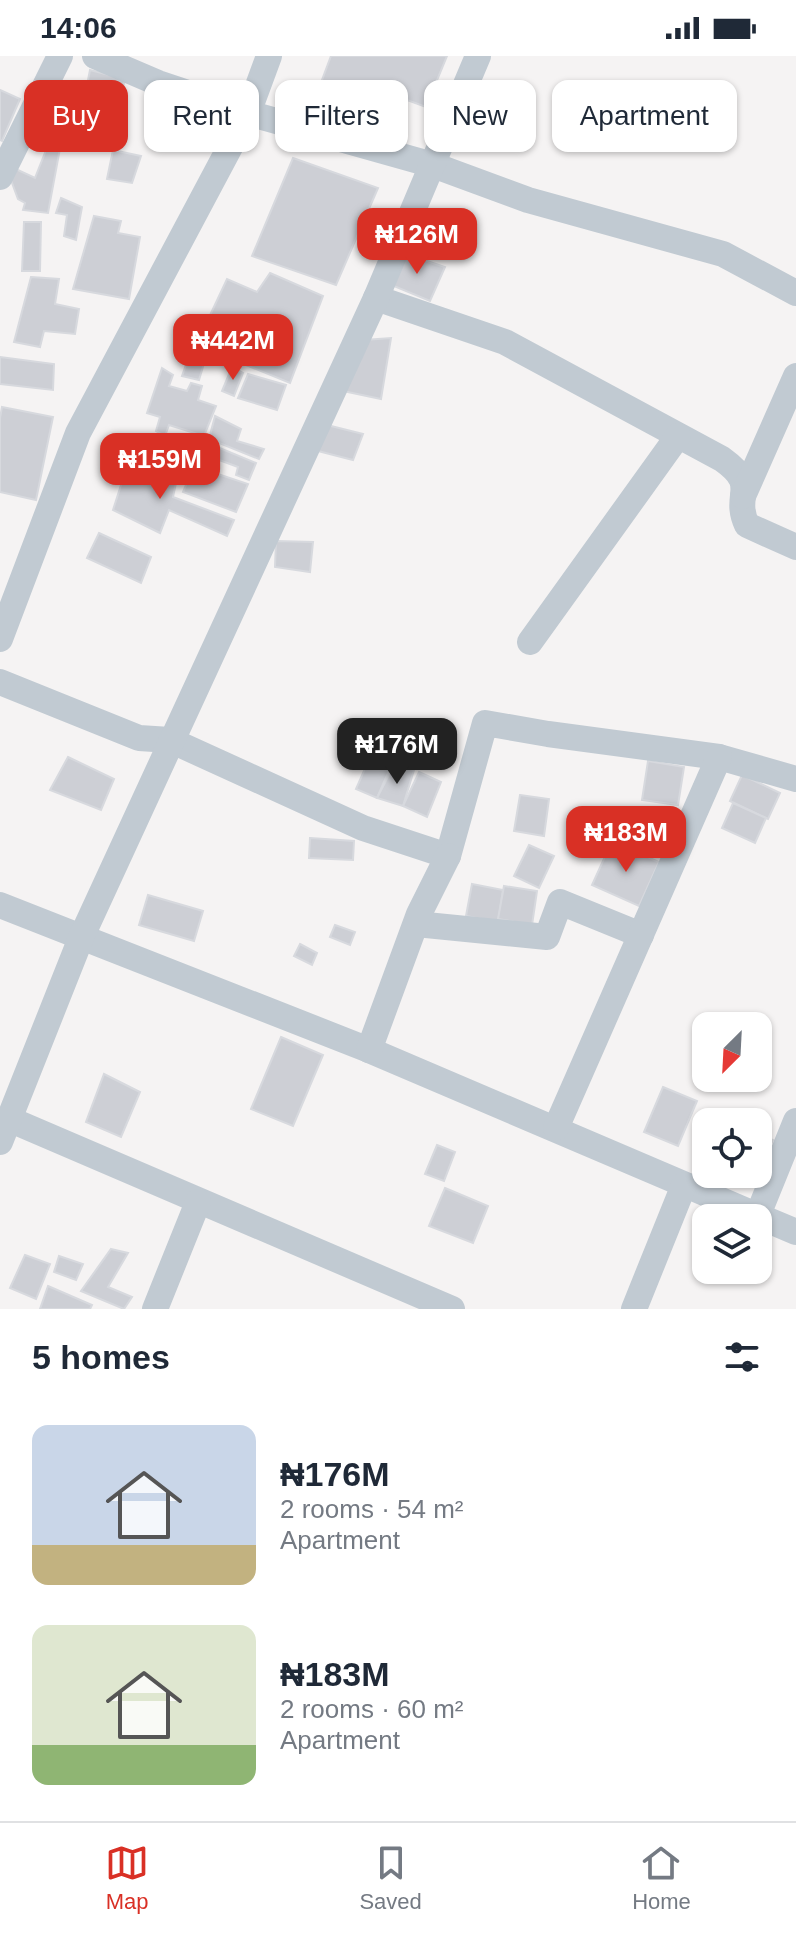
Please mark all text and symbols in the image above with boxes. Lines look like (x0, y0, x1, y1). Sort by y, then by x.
text: 14:06 (40, 11, 117, 44)
chip: Buy (24, 80, 128, 152)
chip: Rent (144, 80, 259, 152)
chip: Filters (275, 80, 408, 152)
chip: New (424, 80, 536, 152)
chip: Apartment (552, 80, 737, 152)
pin: ₦126M (361, 208, 473, 276)
text: ₦126M (375, 219, 459, 249)
pin: ₦442M (177, 314, 289, 382)
text: ₦442M (191, 325, 275, 355)
pin: ₦159M (104, 433, 216, 501)
text: ₦159M (118, 444, 202, 474)
pin: ₦176M (341, 718, 453, 786)
text: ₦176M (355, 729, 439, 759)
pin: ₦183M (570, 806, 682, 874)
text: ₦183M (584, 817, 668, 847)
north arrow (692, 1012, 772, 1092)
map controls (692, 1012, 772, 1284)
button: locate (692, 1108, 772, 1188)
button: layers (692, 1204, 772, 1284)
icon: filters (720, 1335, 764, 1379)
text: 5 homes (32, 1338, 170, 1376)
text: ₦176M (280, 1455, 390, 1493)
icon: home (96, 1457, 192, 1553)
text: 2 rooms · 54 m² (280, 1494, 464, 1524)
text: Apartment (280, 1525, 400, 1555)
text: ₦183M (280, 1655, 390, 1693)
icon: home (96, 1657, 192, 1753)
text: 2 rooms · 60 m² (280, 1694, 464, 1724)
text: Apartment (280, 1725, 400, 1755)
tab: Map (105, 1841, 149, 1915)
tab: Saved (359, 1841, 422, 1915)
tab: Home (632, 1841, 691, 1915)

